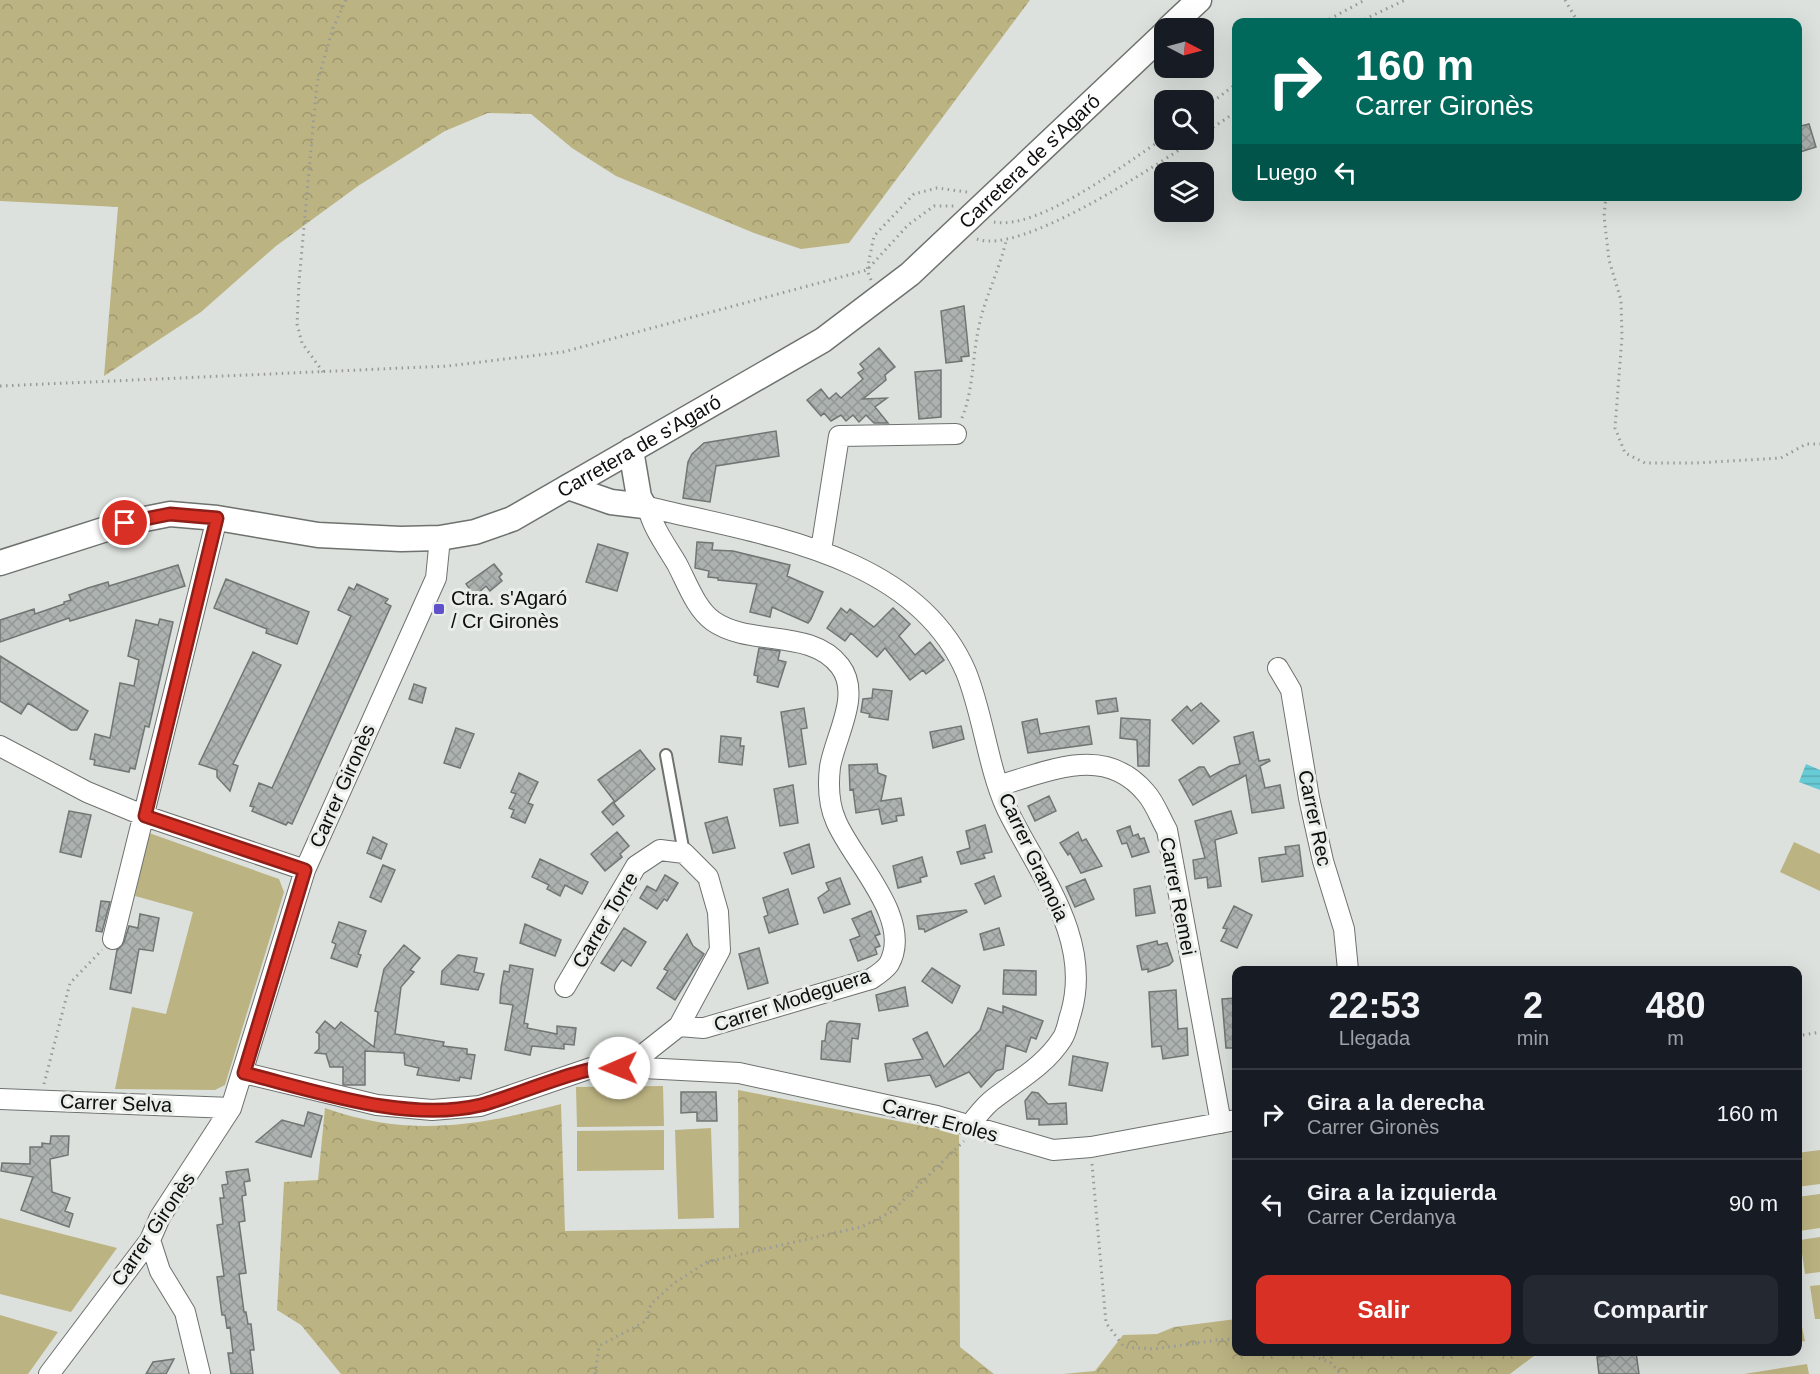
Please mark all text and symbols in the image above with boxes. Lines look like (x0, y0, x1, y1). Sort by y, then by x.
north arrow (1154, 18, 1214, 78)
map controls (1154, 18, 1214, 222)
icon: right (1256, 42, 1334, 120)
text: 160 m (1355, 42, 1474, 89)
street label: Carretera de s'Agaró (955, 90, 1104, 233)
button: search (1154, 90, 1214, 150)
text: Carrer Gironès (1355, 91, 1534, 121)
icon: left (1329, 156, 1362, 189)
text: Luego (1256, 160, 1317, 185)
button: layers (1154, 162, 1214, 222)
street label: Carretera de s'Agaró (553, 390, 725, 502)
pin (99, 497, 150, 548)
icon: arrive (108, 506, 141, 539)
place label: Ctra. s'Agaró / Cr Gironès (451, 587, 567, 632)
marker: Ctra. s'Agaró / Cr Gironès (432, 602, 446, 616)
street label: Carrer Gironès (305, 721, 379, 851)
street label: Carrer Rec (1294, 768, 1336, 868)
street label: Carrer Gramoia (995, 789, 1074, 925)
street label: Carrer Remei (1156, 835, 1200, 957)
street label: Carrer Torre (568, 868, 642, 972)
street label: Carrer Modeguera (711, 964, 874, 1036)
text: 22:53 (1328, 985, 1420, 1026)
text: 2 (1523, 985, 1543, 1026)
text: 480 (1645, 985, 1706, 1026)
text: Llegada (1339, 1027, 1410, 1049)
text: min (1517, 1027, 1549, 1049)
text: m (1667, 1027, 1684, 1049)
position arrow (587, 1036, 651, 1100)
street label: Carrer Selva (60, 1090, 173, 1116)
text: Gira a la derecha (1307, 1090, 1484, 1115)
street label: Carrer Eroles (880, 1094, 1000, 1146)
icon: right (1256, 1098, 1289, 1131)
text: 160 m (1717, 1101, 1778, 1126)
text: Carrer Gironès (1307, 1116, 1439, 1138)
street label: Carrer Gironès (107, 1168, 199, 1290)
text: Gira a la izquierda (1307, 1180, 1497, 1205)
icon: left (1256, 1188, 1289, 1221)
text: 90 m (1729, 1191, 1778, 1216)
text: Carrer Cerdanya (1307, 1206, 1456, 1228)
button: Salir (1256, 1275, 1511, 1344)
button: Compartir (1523, 1275, 1778, 1344)

